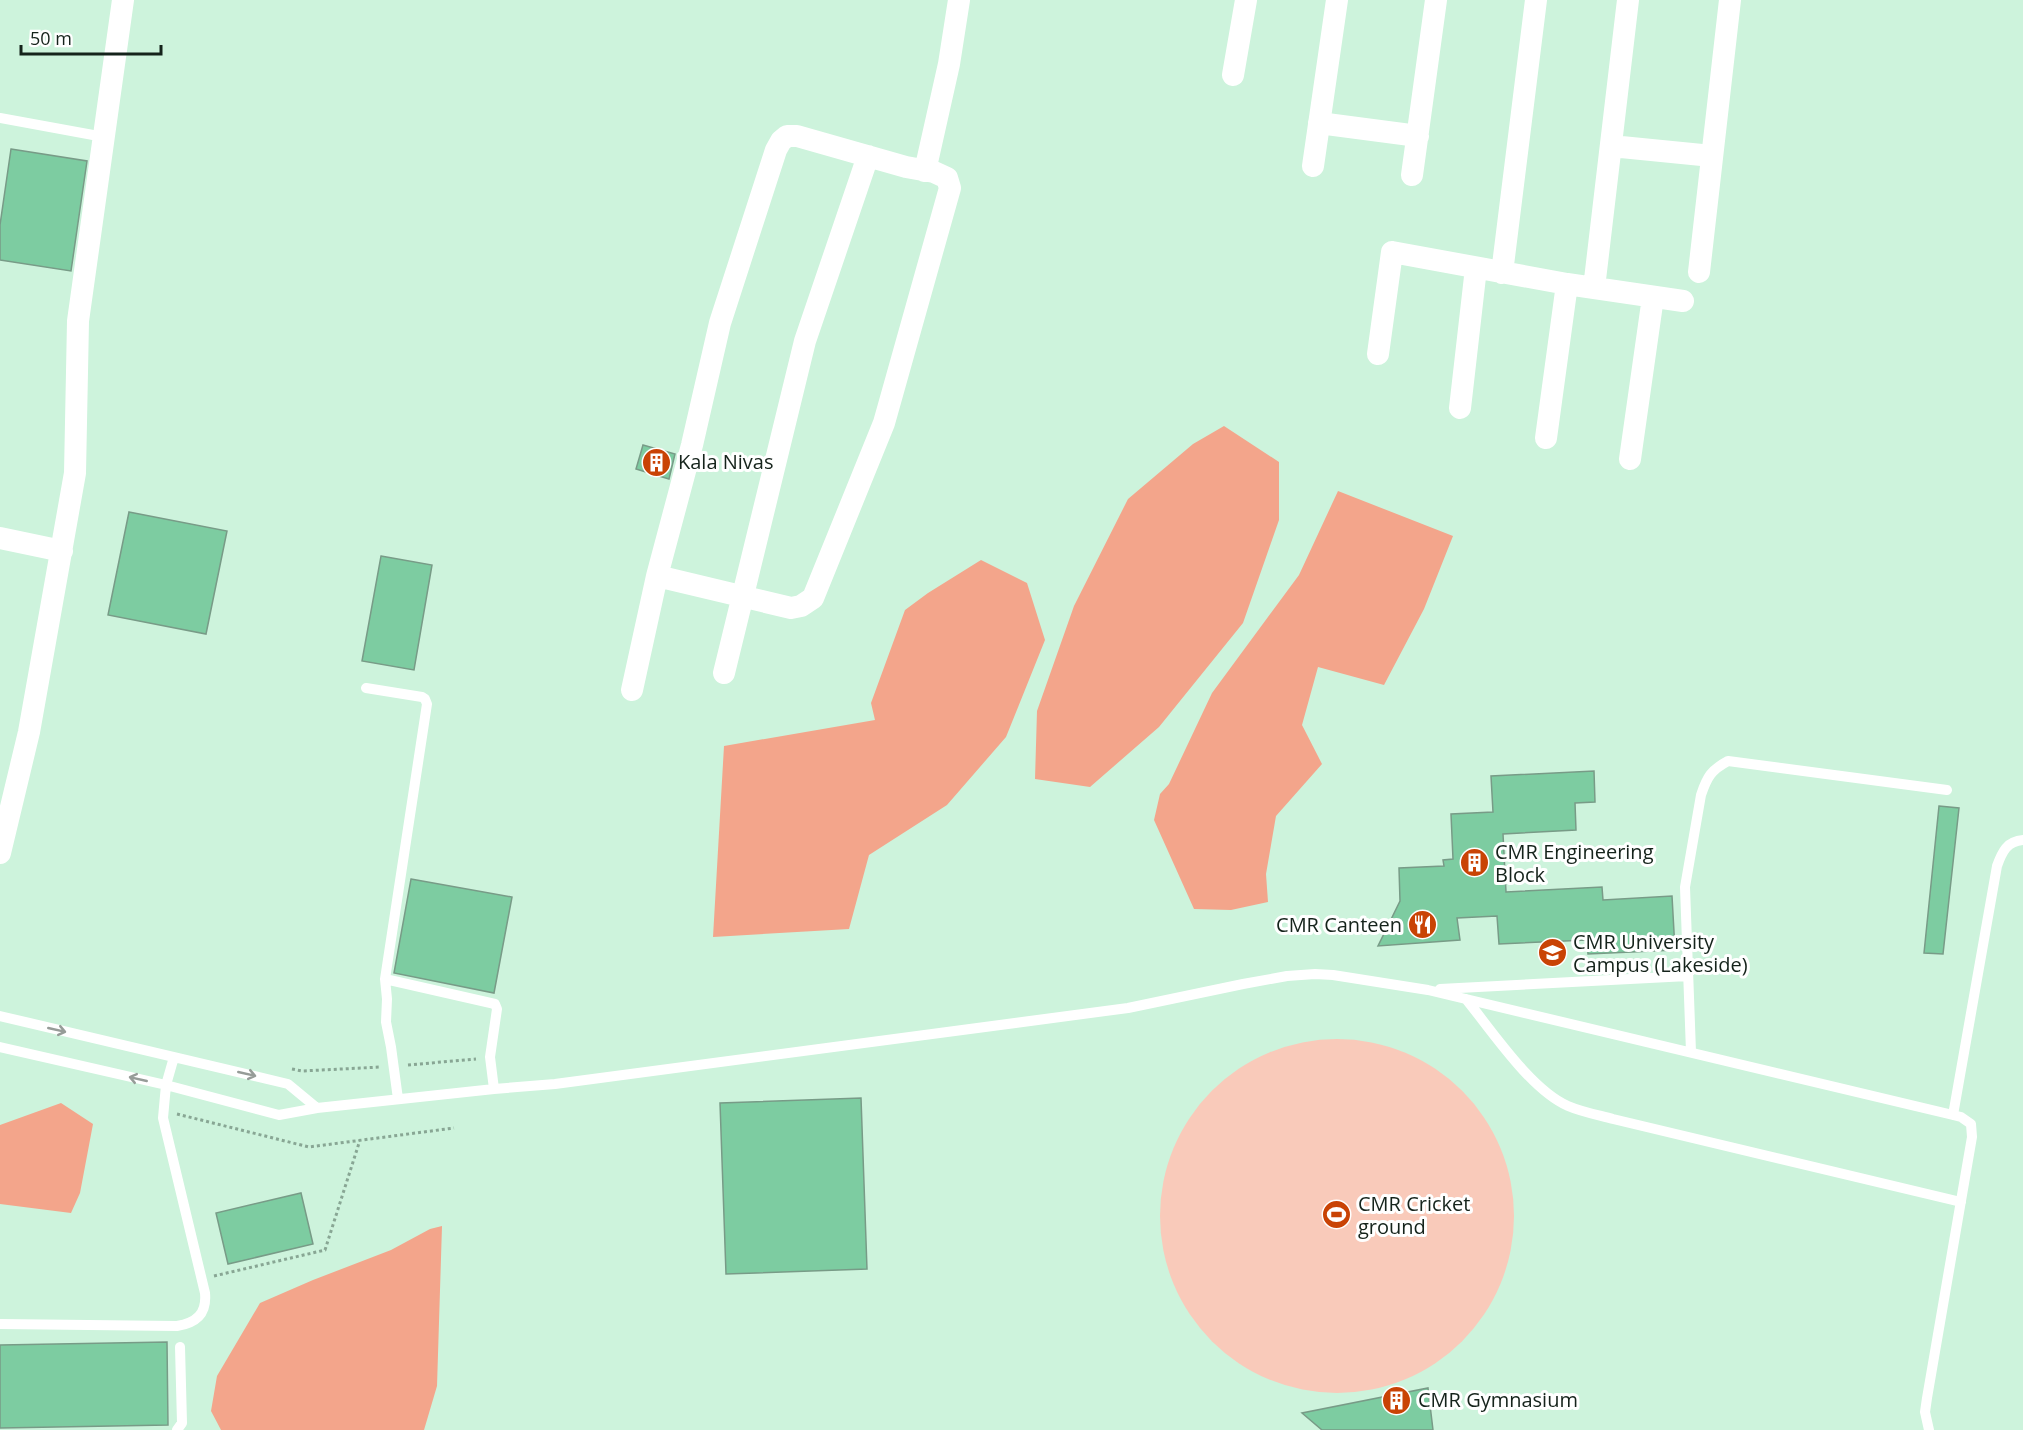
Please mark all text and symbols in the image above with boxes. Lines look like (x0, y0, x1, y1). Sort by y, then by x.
scale bar (21, 18, 160, 56)
text: 50 m (30, 26, 72, 50)
building icon: Kala Nivas (641, 446, 673, 478)
place label: Kala Nivas (678, 448, 773, 475)
place label: CMR Engineering Block (1495, 838, 1654, 888)
building icon: CMR Engineering Block (1458, 847, 1490, 879)
restaurant icon: CMR Canteen (1407, 909, 1439, 941)
place label: CMR Canteen (1276, 911, 1402, 938)
place label: CMR University Campus (Lakeside) (1573, 928, 1748, 978)
school or university icon: CMR University Campus (Lakeside) (1536, 937, 1568, 969)
one-way arrow (47, 1024, 66, 1036)
one-way arrow (237, 1069, 256, 1080)
one-way arrow (129, 1072, 148, 1084)
place label: CMR Cricket ground (1358, 1190, 1470, 1240)
sports icon: CMR Cricket ground (1321, 1199, 1353, 1231)
building icon: CMR Gymnasium (1381, 1384, 1413, 1416)
place label: CMR Gymnasium (1418, 1386, 1578, 1413)

